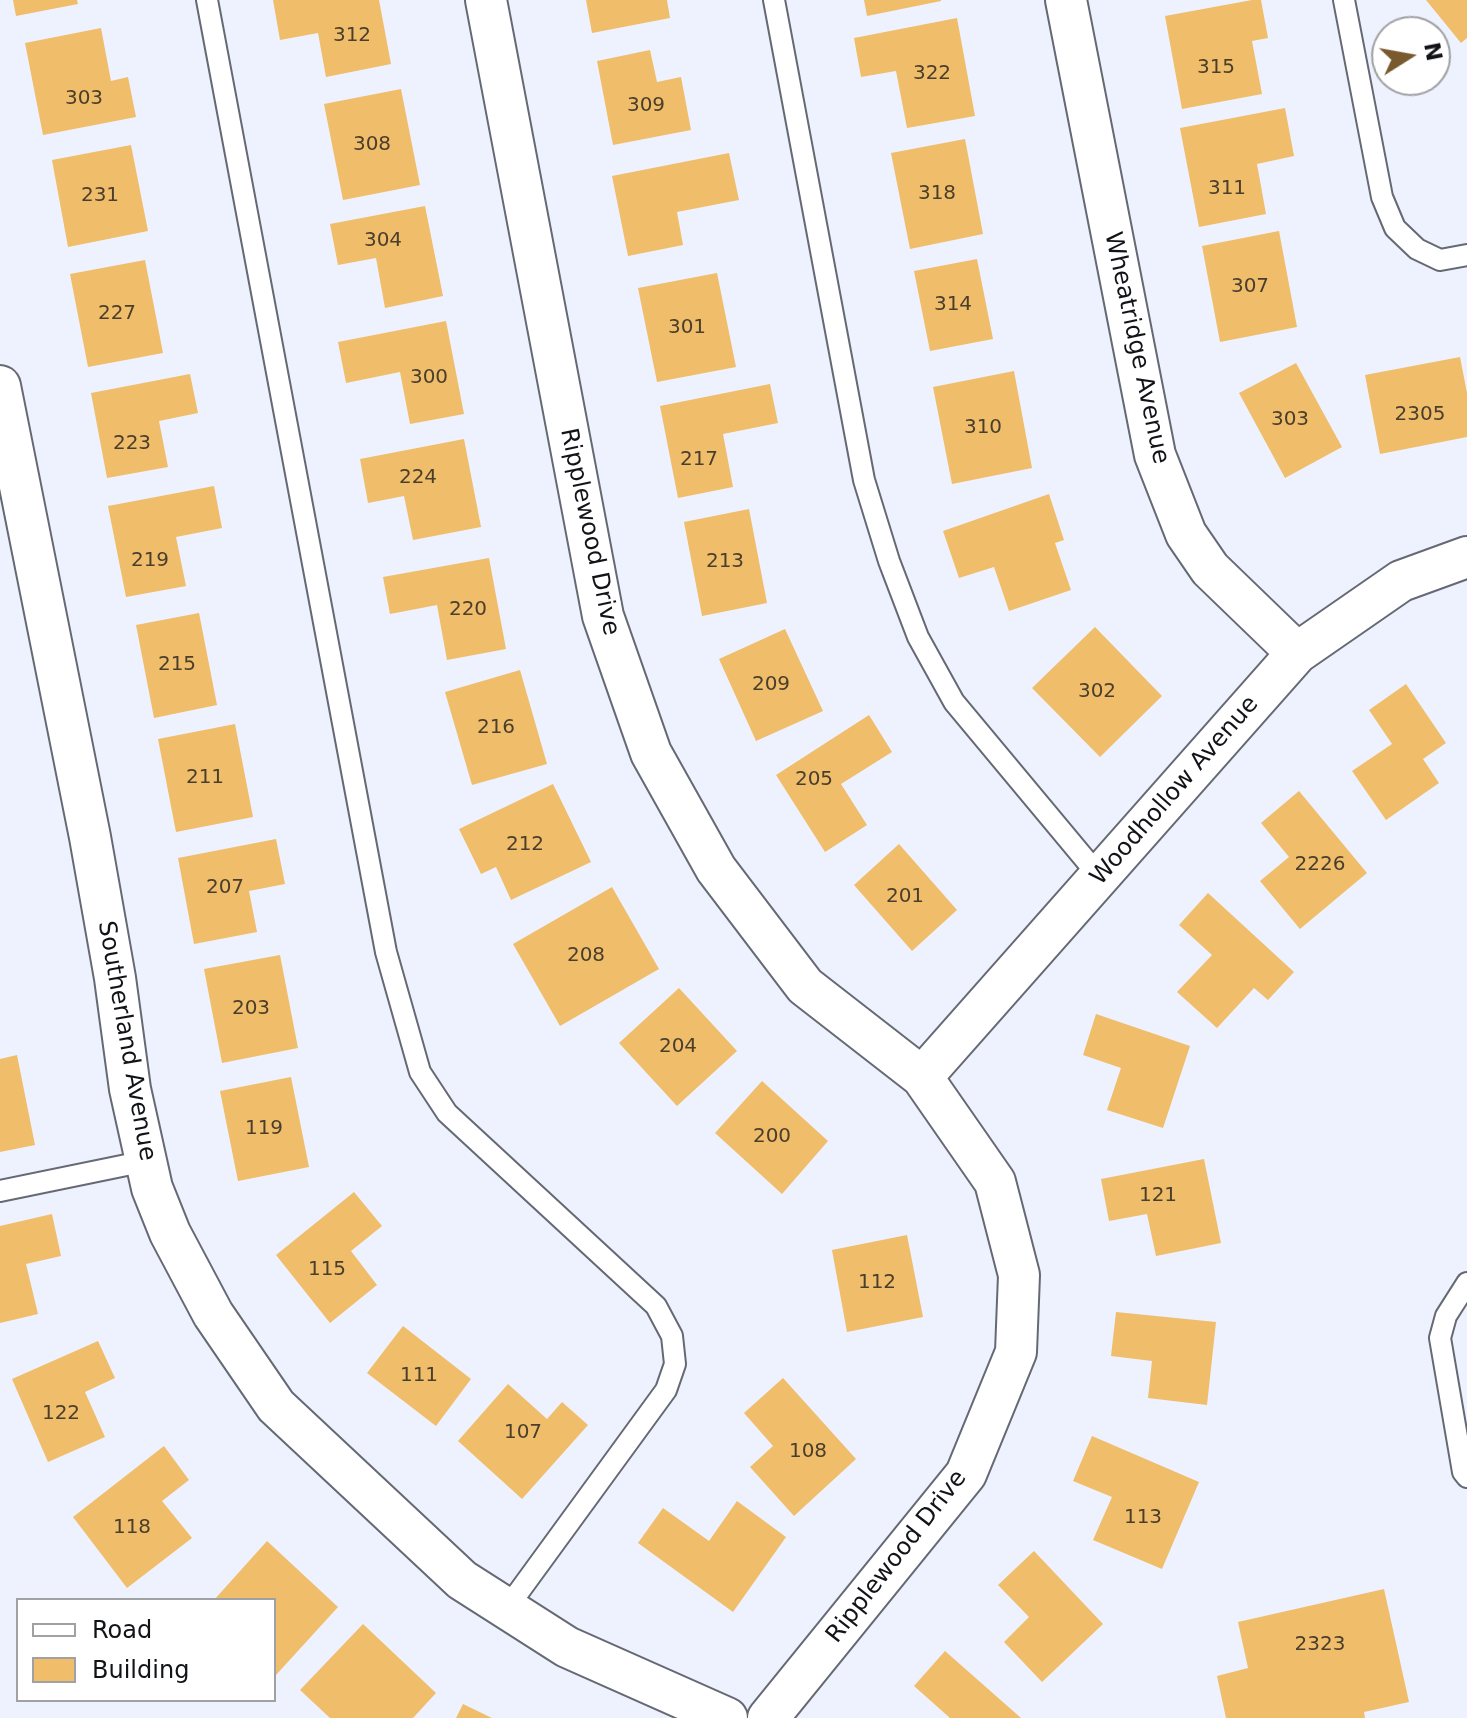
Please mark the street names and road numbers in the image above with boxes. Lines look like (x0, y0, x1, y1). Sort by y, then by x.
street label: Wheatridge Avenue (1097, 229, 1175, 467)
street label: Ripplewood Drive (553, 426, 625, 638)
street label: Woodhollow Avenue (1085, 691, 1265, 891)
street label: Southerland Avenue (91, 919, 161, 1163)
street label: Ripplewood Drive (821, 1465, 973, 1649)

